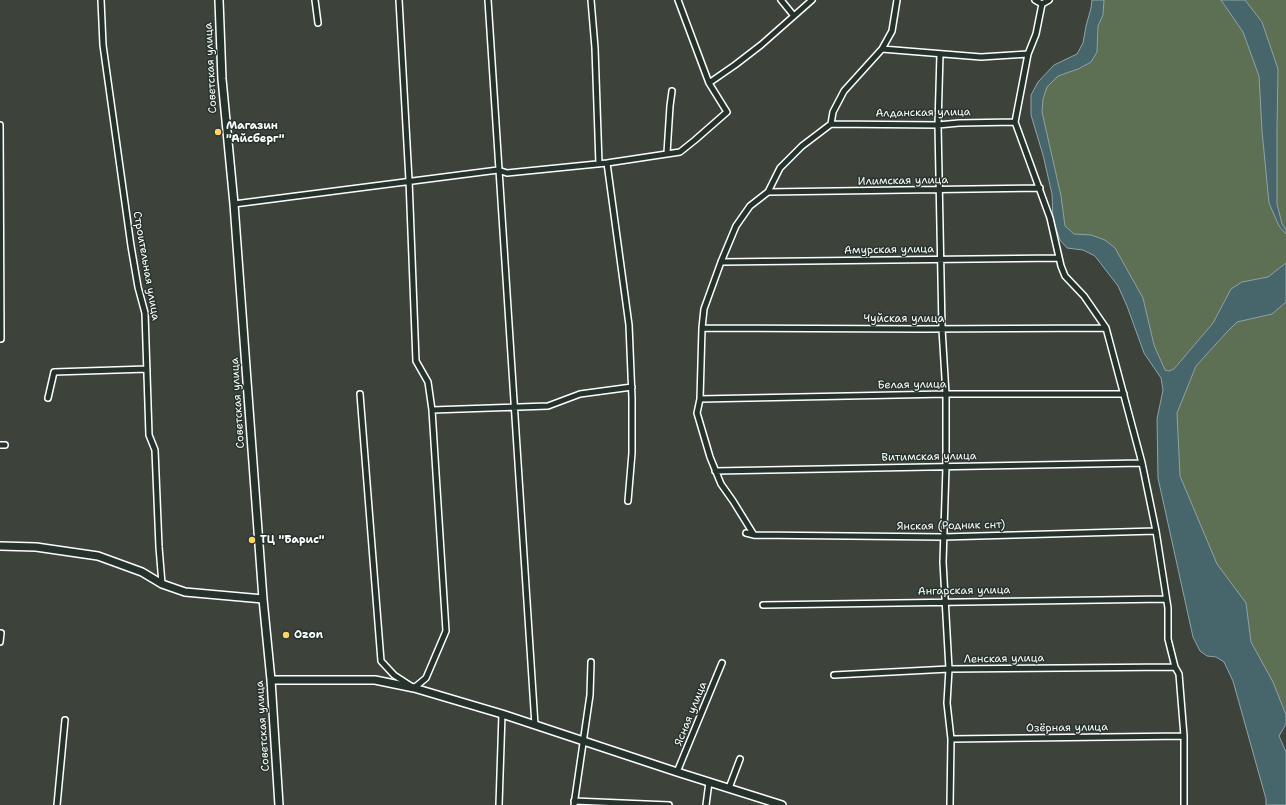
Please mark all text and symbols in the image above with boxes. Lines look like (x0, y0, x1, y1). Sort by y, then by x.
street label: Советская улица (202, 22, 220, 114)
street label: Алданская улица (875, 106, 971, 120)
place label: Магазин "Айсберг" (226, 119, 284, 145)
marker: Магазин "Айсберг" (213, 127, 223, 137)
street label: Илимская улица (858, 174, 948, 188)
street label: Строительная улица (130, 210, 162, 322)
street label: Амурская улица (844, 243, 934, 257)
street label: Чуйская улица (864, 312, 944, 326)
street label: Советская улица (228, 357, 248, 449)
street label: Белая улица (877, 378, 947, 392)
street label: Витимская улица (881, 450, 977, 464)
street label: Янская (Родник снт) (897, 518, 1005, 534)
place label: ТЦ "Барис" (260, 533, 324, 547)
marker: ТЦ "Барис" (247, 535, 257, 545)
street label: Ангарская улица (918, 584, 1010, 598)
place label: Ozon (294, 628, 323, 642)
marker: Ozon (281, 630, 291, 640)
street label: Ленская улица (964, 652, 1044, 666)
street label: Советская улица (253, 680, 273, 772)
street label: Ясная улица (672, 680, 710, 748)
street label: Озёрная улица (1026, 721, 1108, 735)

